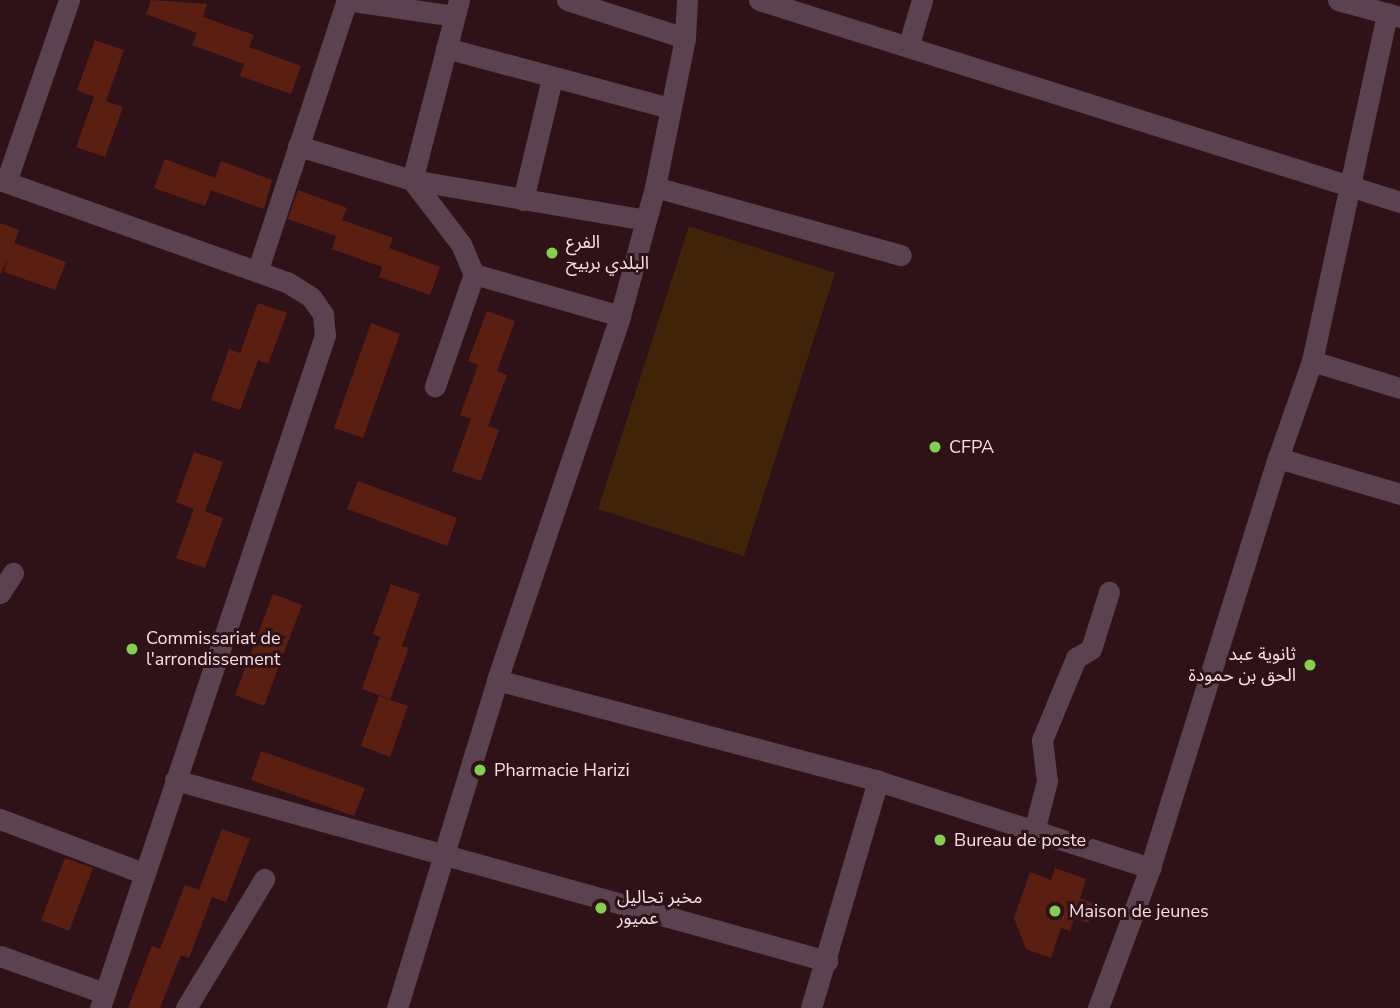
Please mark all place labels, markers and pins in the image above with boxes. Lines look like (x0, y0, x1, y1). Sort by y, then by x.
place label: الفرع البلدي بربيح (566, 232, 649, 274)
marker: الفرع البلدي بربيح (544, 245, 560, 261)
place label: CFPA (949, 436, 994, 458)
marker: CFPA (927, 439, 943, 455)
place label: Commissariat de l'arrondissement (146, 628, 280, 670)
marker: Commissariat de l'arrondissement (124, 641, 140, 657)
place label: ثانوية عبد الحق بن حمودة (1188, 644, 1296, 686)
marker: ثانوية عبد الحق بن حمودة (1302, 657, 1318, 673)
place label: Pharmacie Harizi (494, 759, 630, 781)
marker: Pharmacie Harizi (472, 762, 488, 778)
place label: Bureau de poste (954, 829, 1086, 851)
marker: Bureau de poste (932, 832, 948, 848)
place label: مخبر تحاليل عميور (617, 887, 702, 930)
marker: مخبر تحاليل عميور (591, 898, 611, 918)
place label: Maison de jeunes (1069, 900, 1209, 922)
marker: Maison de jeunes (1047, 903, 1063, 919)

